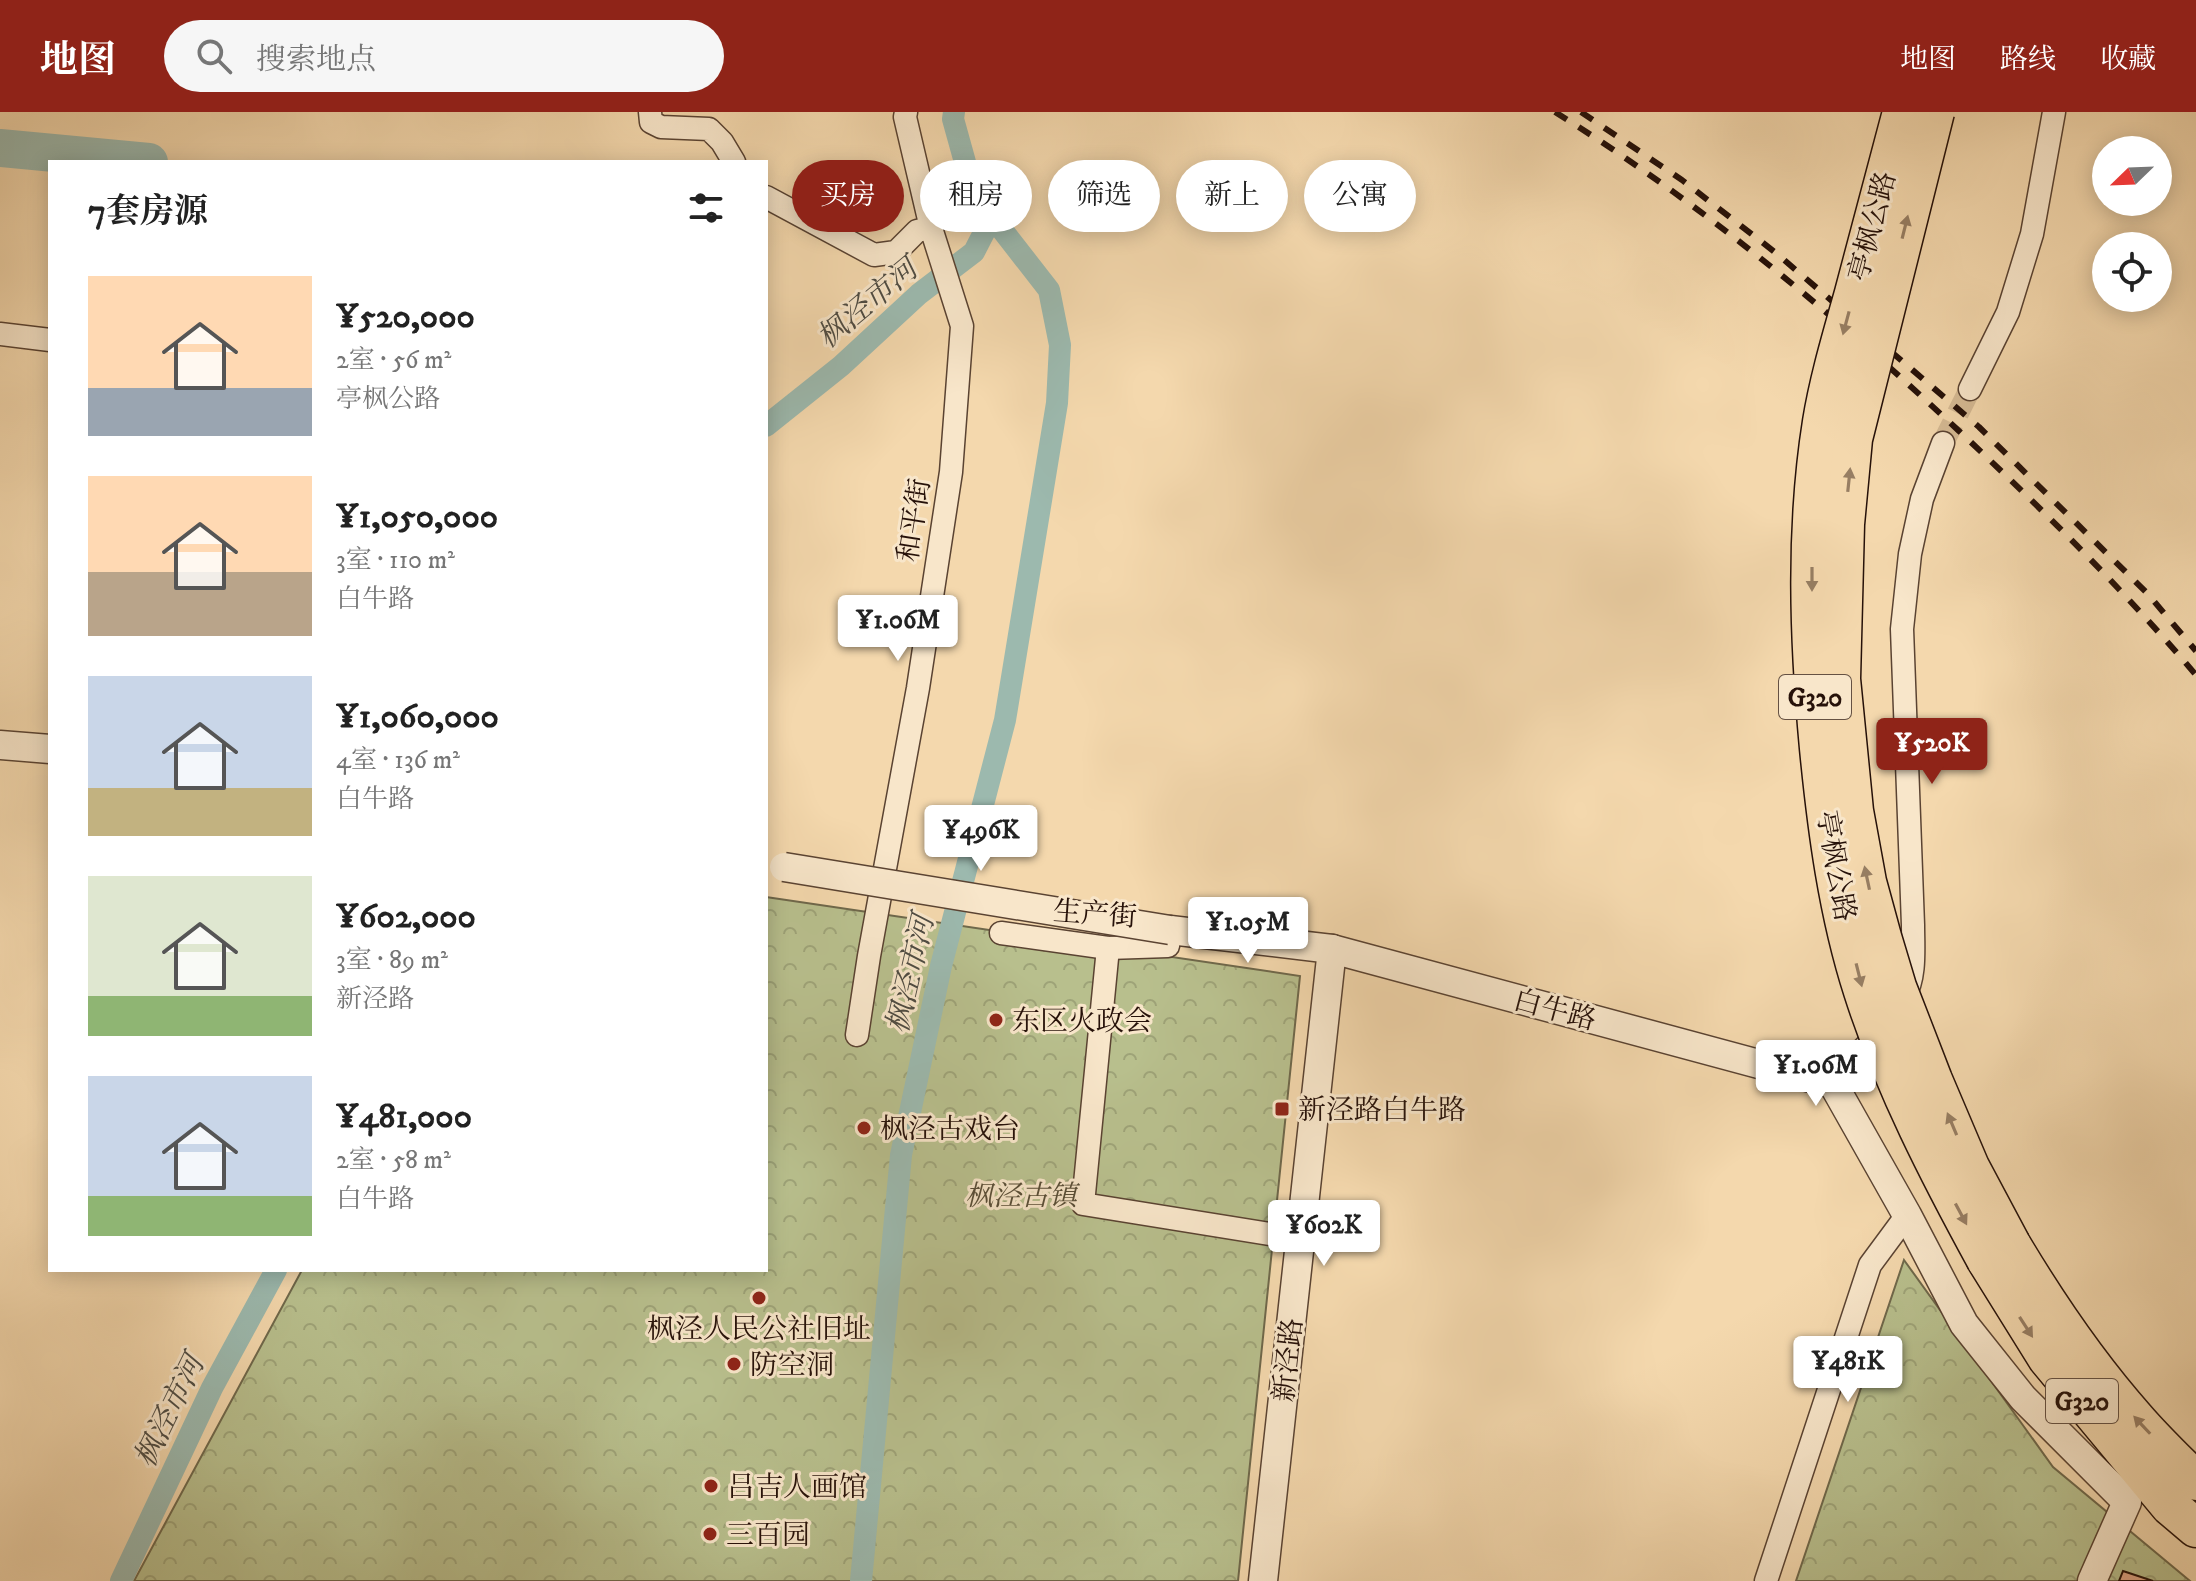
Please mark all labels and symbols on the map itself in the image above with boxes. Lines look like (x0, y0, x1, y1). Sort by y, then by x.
north arrow (2092, 136, 2172, 216)
street label: 亭枫公路 (1841, 168, 1904, 285)
one-way arrow (1900, 214, 1912, 239)
water label: 枫泾市河 (810, 248, 930, 357)
one-way arrow (1839, 310, 1851, 335)
one-way arrow (1843, 467, 1856, 492)
street label: 和平街 (891, 476, 938, 564)
one-way arrow (1806, 567, 1818, 592)
pin: ¥1.06M (833, 595, 963, 663)
road number: G320 (1779, 675, 1851, 719)
pin: ¥520K (1876, 718, 1988, 786)
pin: ¥496K (925, 805, 1037, 873)
street label: 亭枫公路 (1809, 808, 1862, 924)
one-way arrow (1860, 866, 1873, 891)
street label: 生产街 (1052, 894, 1138, 935)
pin: ¥1.05M (1183, 897, 1313, 965)
water label: 枫泾市河 (880, 907, 944, 1037)
one-way arrow (1853, 963, 1866, 988)
street label: 白牛路 (1510, 983, 1600, 1038)
place label: 东区火政会 (1012, 1004, 1152, 1039)
marker: 东区火政会 (987, 1011, 1005, 1029)
pin: ¥1.06M (1751, 1040, 1881, 1108)
place label: 新泾路白牛路 (1298, 1093, 1466, 1128)
marker: 新泾路白牛路 (1273, 1100, 1291, 1118)
place label: 枫泾古戏台 (880, 1112, 1020, 1147)
one-way arrow (1945, 1112, 1958, 1136)
marker: 枫泾古戏台 (855, 1119, 873, 1137)
park label: 枫泾古镇 (965, 1179, 1081, 1214)
pin: ¥602K (1268, 1200, 1380, 1268)
one-way arrow (1953, 1203, 1967, 1225)
marker: 枫泾人民公社旧址 (750, 1289, 768, 1307)
place label: 枫泾人民公社旧址 (647, 1312, 871, 1347)
one-way arrow (2019, 1316, 2033, 1338)
street label: 新泾路 (1267, 1317, 1310, 1404)
pin: ¥481K (1792, 1336, 1904, 1404)
water label: 枫泾市河 (127, 1345, 215, 1474)
place label: 防空洞 (750, 1348, 834, 1383)
marker: 防空洞 (725, 1355, 743, 1373)
road number: G320 (2046, 1379, 2118, 1423)
one-way arrow (2133, 1416, 2151, 1435)
place label: 吕吉人画馆 (727, 1470, 867, 1505)
marker: 吕吉人画馆 (702, 1477, 720, 1495)
place label: 三百园 (726, 1518, 810, 1553)
marker: 三百园 (701, 1525, 719, 1543)

